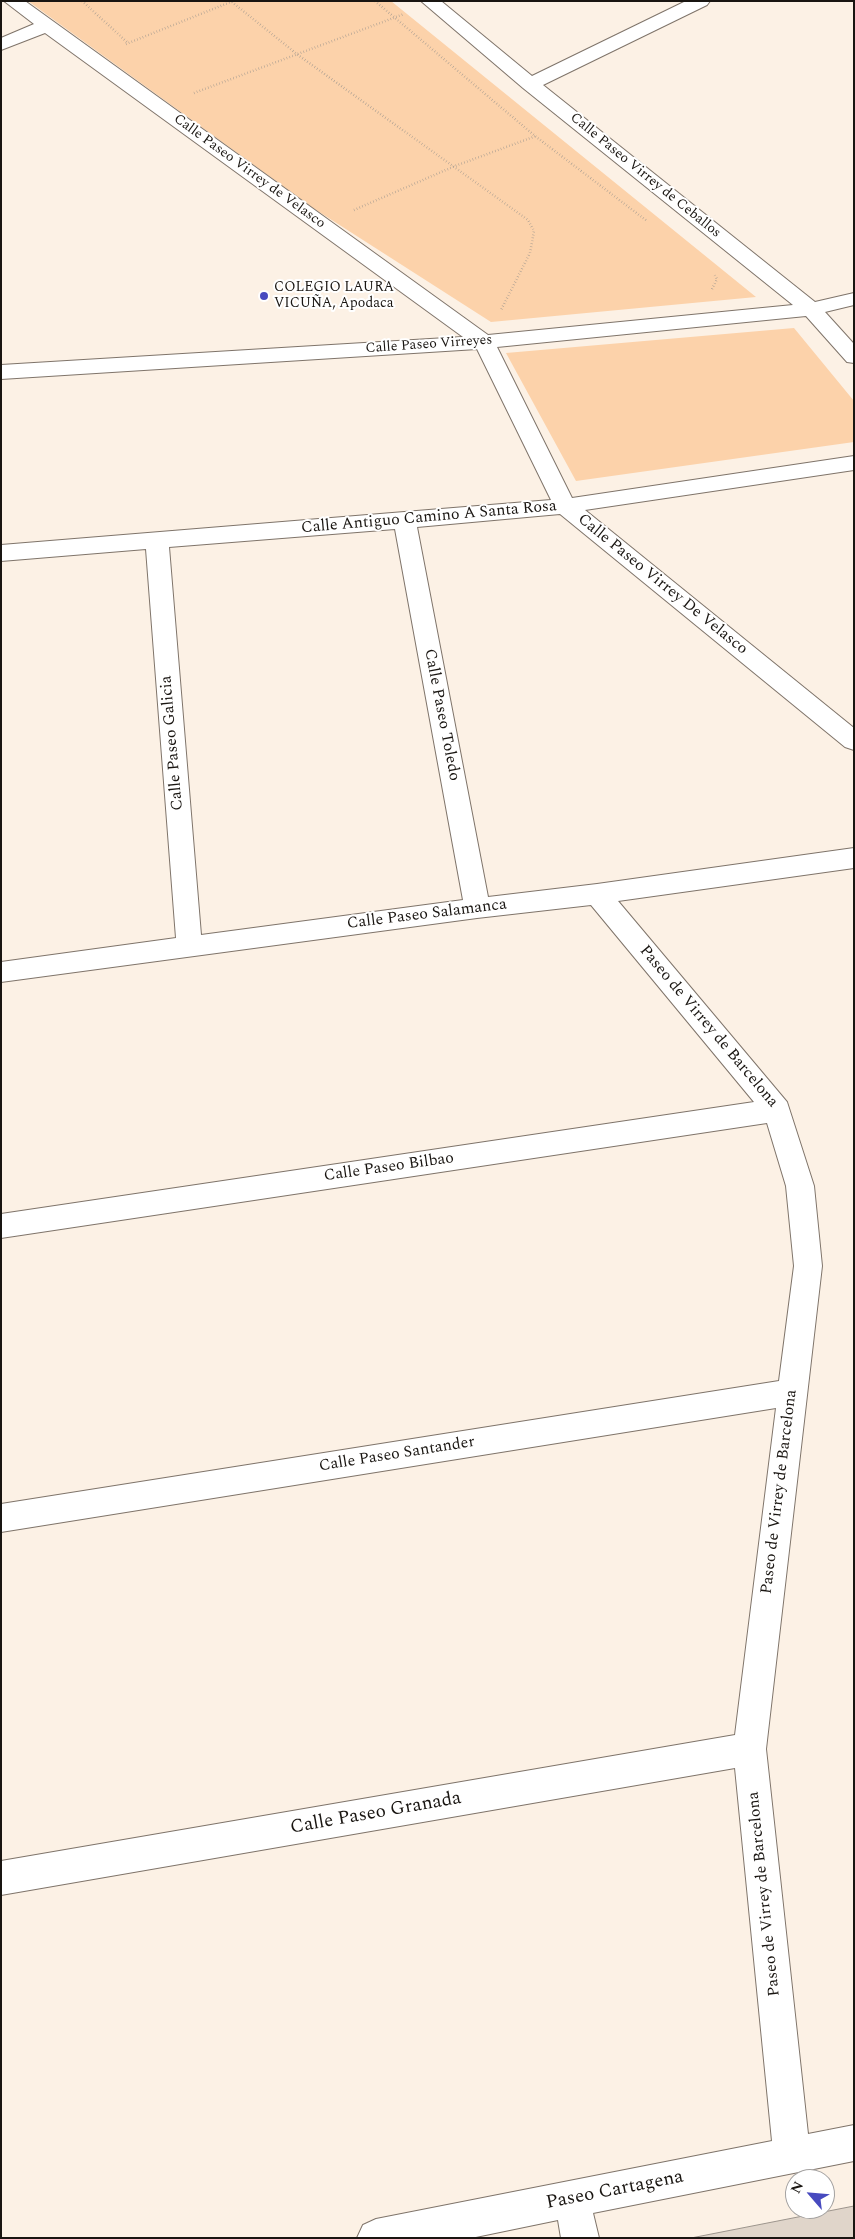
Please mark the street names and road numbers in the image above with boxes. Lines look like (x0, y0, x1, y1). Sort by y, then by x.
street label: Calle Paseo Virrey de Ceballos (566, 110, 724, 242)
street label: Calle Paseo Virrey de Velasco (170, 111, 328, 233)
street label: Calle Paseo Virreyes (365, 332, 493, 358)
street label: Calle Antiguo Camino A Santa Rosa (300, 497, 558, 539)
street label: Calle Paseo Virrey De Velasco (573, 510, 751, 660)
street label: Calle Paseo Toledo (419, 647, 463, 783)
street label: Calle Paseo Galicia (158, 675, 188, 811)
street label: Calle Paseo Salamanca (346, 896, 508, 934)
street label: Paseo de Virrey de Barcelona (634, 942, 782, 1112)
street label: Calle Paseo Bilbao (323, 1149, 455, 1187)
street label: Paseo de Virrey de Barcelona (758, 1389, 802, 1595)
street label: Calle Paseo Santander (318, 1433, 476, 1477)
street label: Calle Paseo Granada (289, 1788, 463, 1840)
street label: Paseo de Virrey de Barcelona (745, 1791, 785, 1997)
street label: Paseo Cartagena (544, 2166, 686, 2216)

